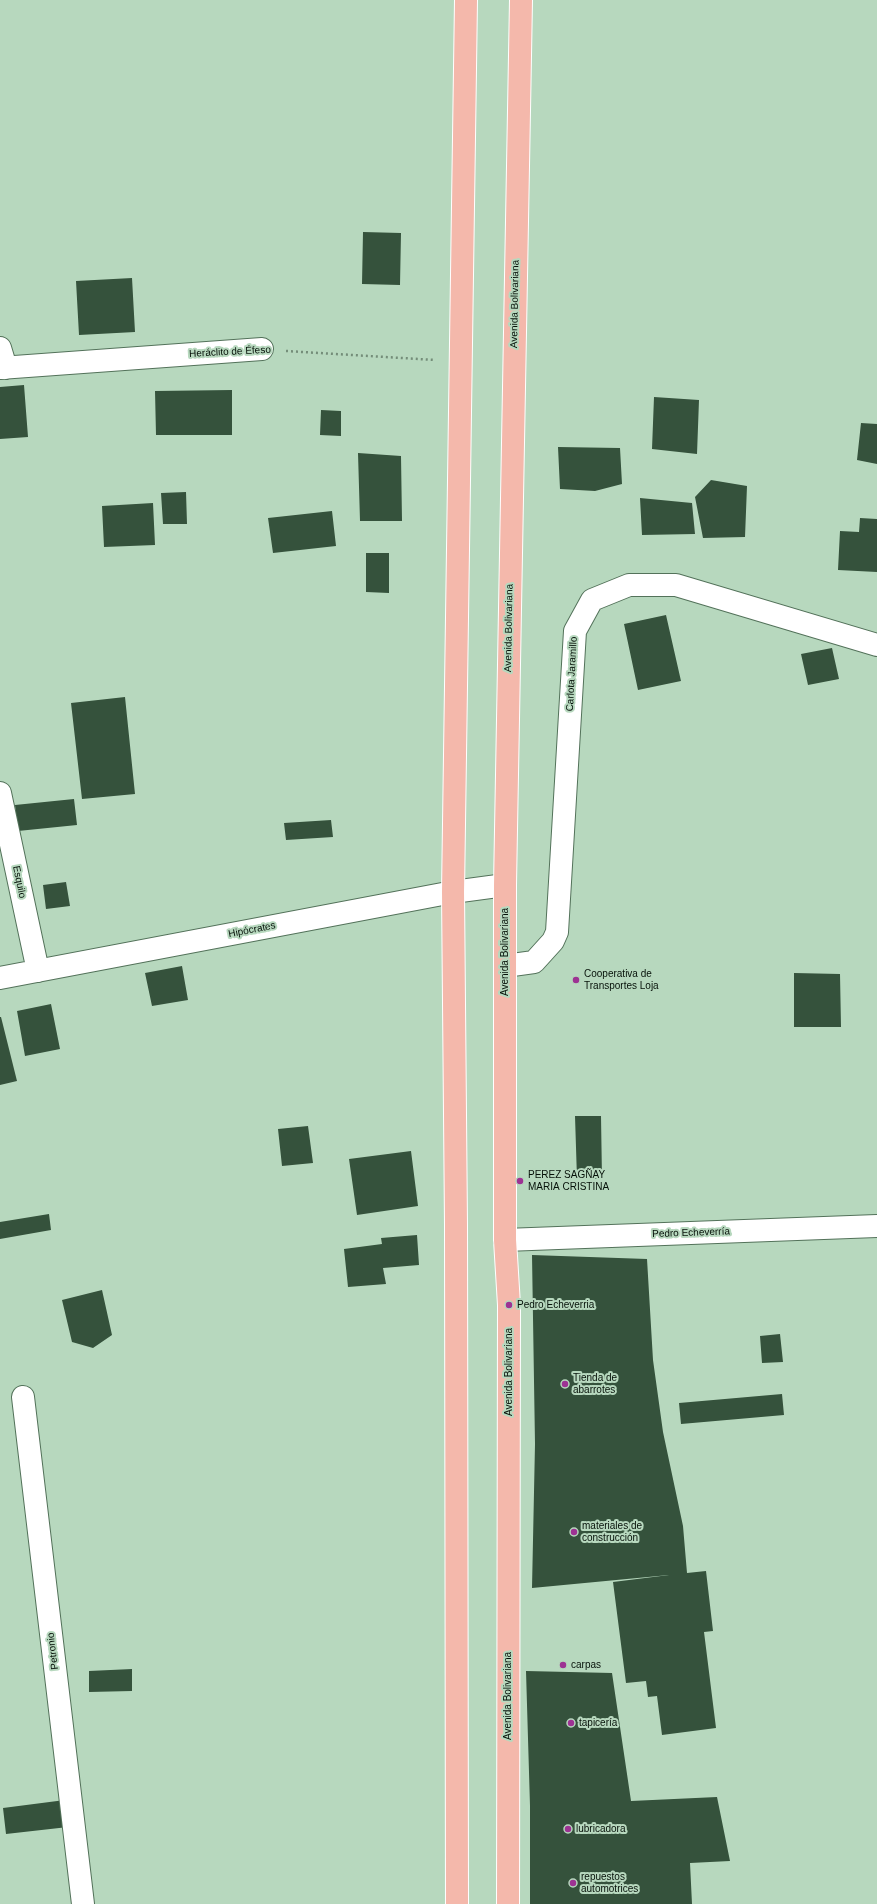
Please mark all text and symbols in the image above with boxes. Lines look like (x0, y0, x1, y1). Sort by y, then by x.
street label: Avenida Bolivariana (508, 260, 522, 348)
street label: Heráclito de Éfeso (189, 344, 271, 360)
street label: Avenida Bolivariana (502, 584, 516, 672)
street label: Carlota Jaramillo (564, 636, 580, 712)
street label: Esquilo (10, 865, 28, 899)
street label: Avenida Bolivariana (499, 908, 511, 996)
street label: Hipócrates (227, 920, 277, 940)
place label: Cooperativa de Transportes Loja (584, 968, 659, 992)
marker: Cooperativa de Transportes Loja (571, 975, 581, 985)
place label: PEREZ SAGÑAY MARIA CRISTINA (528, 1169, 609, 1192)
marker: PEREZ SAGÑAY MARIA CRISTINA (515, 1176, 525, 1186)
street label: Pedro Echeverría (652, 1226, 730, 1240)
place label: Pedro Echeverria (517, 1299, 594, 1311)
marker: Pedro Echeverria (504, 1300, 514, 1310)
street label: Avenida Bolivariana (503, 1328, 515, 1416)
place label: Tienda de abarrotes (573, 1372, 617, 1396)
marker: Tienda de abarrotes (560, 1379, 570, 1389)
place label: materiales de construcción (582, 1520, 642, 1544)
marker: materiales de construcción (569, 1527, 579, 1537)
street label: Petronio (45, 1632, 61, 1670)
street label: Avenida Bolivariana (502, 1652, 514, 1740)
place label: carpas (571, 1659, 601, 1671)
marker: carpas (558, 1660, 568, 1670)
place label: tapicería (579, 1717, 617, 1729)
marker: tapicería (566, 1718, 576, 1728)
place label: lubricadora (576, 1823, 625, 1835)
marker: lubricadora (563, 1824, 573, 1834)
place label: repuestos automotrices (581, 1871, 638, 1894)
marker: repuestos automotrices (568, 1878, 578, 1888)

